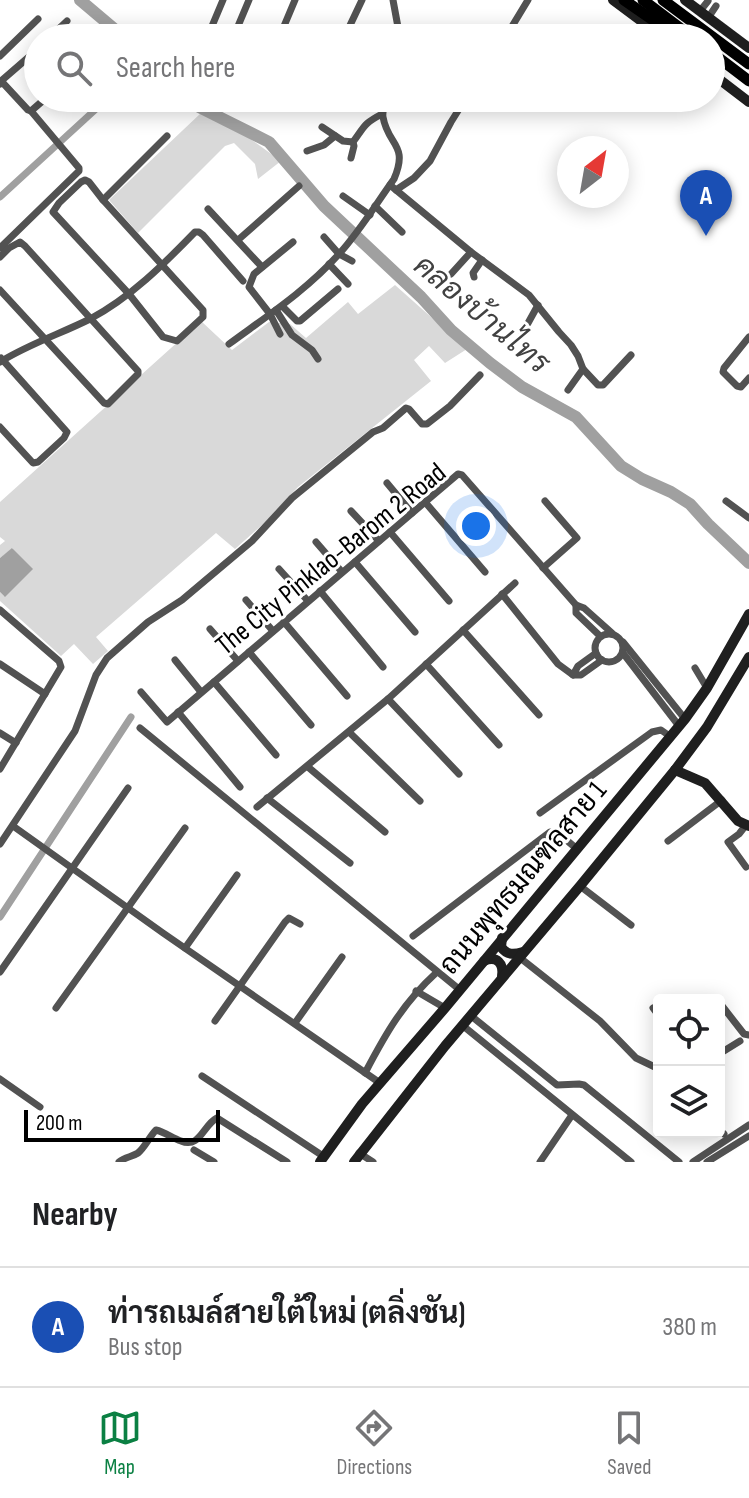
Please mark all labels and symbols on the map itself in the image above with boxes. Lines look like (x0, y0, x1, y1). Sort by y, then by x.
north arrow (557, 136, 629, 208)
pin: A (680, 170, 732, 236)
water label: คลองบ้านไทร (406, 245, 559, 383)
street label: The City Pinklao-Barom 2 Road (209, 456, 453, 662)
your location (456, 506, 496, 546)
street label: ถนนพุทธมณฑลสาย 1 (433, 774, 615, 983)
scale bar (24, 1106, 220, 1142)

